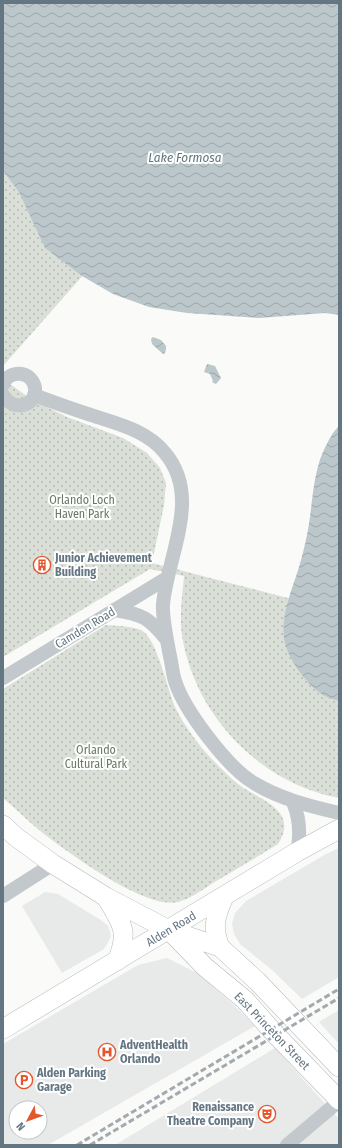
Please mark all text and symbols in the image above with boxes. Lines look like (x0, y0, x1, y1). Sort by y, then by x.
water label: Lake Formosa (148, 150, 222, 165)
park label: Orlando Loch Haven Park (49, 493, 115, 521)
place label: Junior Achievement Building (54, 551, 153, 579)
building icon: Junior Achievement Building (32, 555, 52, 575)
street label: Camden Road (52, 605, 118, 651)
park label: Orlando Cultural Park (65, 743, 128, 771)
street label: Alden Road (143, 909, 199, 949)
street label: East Princeton Street (231, 989, 313, 1073)
place label: AdventHealth Orlando (119, 1038, 188, 1066)
hospital icon: AdventHealth Orlando (97, 1042, 117, 1062)
place label: Alden Parking Garage (36, 1066, 106, 1094)
parking icon: Alden Parking Garage (14, 1070, 34, 1090)
north arrow (8, 1100, 48, 1140)
place label: Renaissance Theatre Company (167, 1100, 254, 1128)
theatre icon: Renaissance Theatre Company (257, 1104, 277, 1124)
text: N (14, 1119, 28, 1133)

